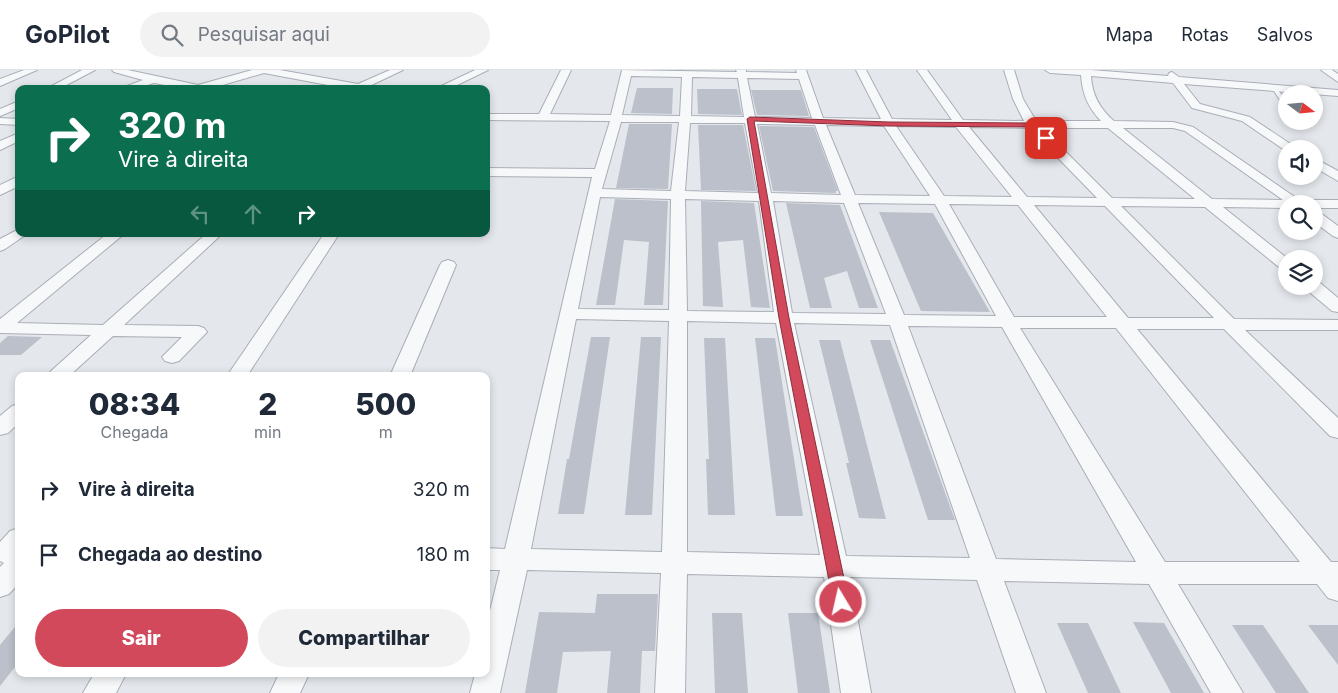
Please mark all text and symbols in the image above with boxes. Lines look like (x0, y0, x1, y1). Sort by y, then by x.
search box (140, 12, 490, 57)
text: GoPilot (25, 20, 110, 49)
icon: search (158, 21, 186, 49)
text: Pesquisar aqui (198, 23, 330, 46)
text: Mapa (1105, 24, 1153, 45)
text: Rotas (1181, 24, 1229, 45)
text: Salvos (1257, 24, 1313, 45)
north arrow (1278, 85, 1322, 130)
map controls (1278, 85, 1323, 295)
text: 320 m (118, 104, 226, 146)
icon: right (35, 105, 100, 170)
pin (1025, 117, 1067, 159)
icon: arrive (1032, 124, 1060, 152)
button: sound (1278, 140, 1323, 185)
text: Vire à direita (118, 146, 249, 172)
button: search (1278, 195, 1323, 240)
icon: left (186, 200, 214, 228)
icon: ahead (239, 200, 267, 228)
icon: right (292, 200, 320, 228)
button: layers (1278, 250, 1323, 295)
text: 08:34 (89, 386, 180, 422)
text: 2 (258, 386, 277, 422)
text: 500 (355, 386, 416, 422)
text: Chegada (101, 422, 169, 442)
text: min (254, 422, 281, 442)
text: m (379, 422, 393, 442)
icon: right (35, 476, 63, 504)
text: Vire à direita (78, 478, 195, 501)
text: 320 m (413, 478, 470, 501)
icon: arrive (35, 541, 63, 569)
text: Chegada ao destino (78, 543, 262, 566)
text: 180 m (417, 543, 470, 566)
position arrow (814, 575, 866, 627)
button: Sair (35, 609, 248, 667)
button: Compartilhar (258, 609, 470, 667)

